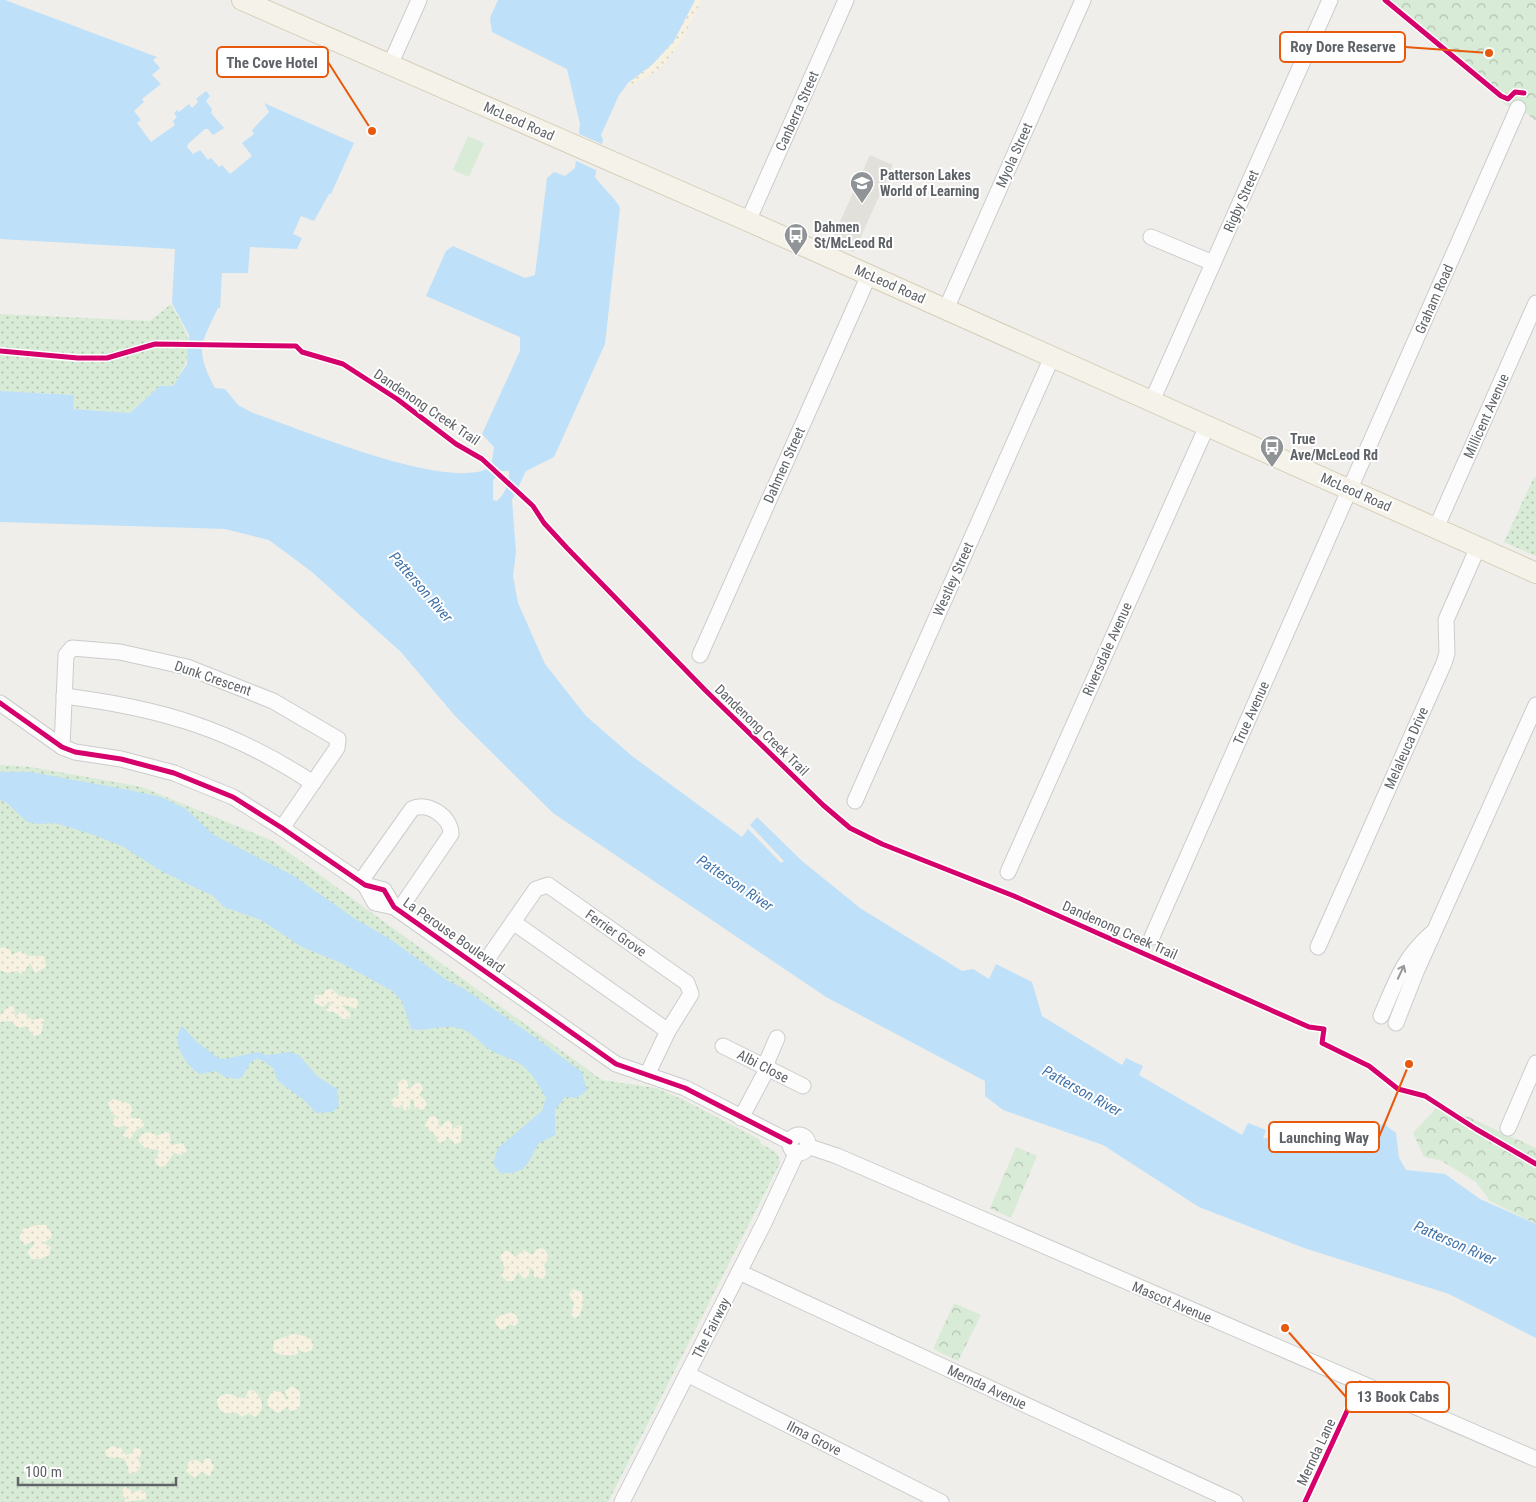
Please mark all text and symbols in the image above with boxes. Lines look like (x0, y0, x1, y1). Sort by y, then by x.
callout: Roy Dore Reserve (1280, 32, 1405, 62)
text: Roy Dore Reserve (1290, 38, 1396, 56)
callout: The Cove Hotel (217, 47, 328, 77)
text: The Cove Hotel (226, 54, 318, 72)
street label: Canberra Street (772, 69, 822, 153)
street label: McLeod Road (481, 98, 557, 144)
street label: Myola Street (993, 120, 1035, 190)
place label: Patterson Lakes World of Learning (880, 167, 979, 199)
street label: Rigby Street (1220, 167, 1262, 235)
school or university icon: Patterson Lakes World of Learning (849, 170, 875, 204)
place label: Dahmen St/McLeod Rd (814, 219, 893, 251)
bus stop icon: Dahmen St/McLeod Rd (783, 222, 809, 256)
street label: McLeod Road (852, 261, 928, 307)
street label: Graham Road (1412, 262, 1456, 336)
street label: Dandenong Creek Trail (371, 366, 483, 448)
street label: Millicent Avenue (1460, 371, 1512, 461)
street label: Dahmen Street (760, 425, 808, 505)
place label: True Ave/McLeod Rd (1290, 431, 1378, 463)
bus stop icon: True Ave/McLeod Rd (1259, 434, 1285, 468)
street label: McLeod Road (1318, 469, 1394, 515)
street label: Westley Street (930, 540, 976, 618)
water label: Patterson River (385, 548, 457, 626)
street label: Riversdale Avenue (1079, 599, 1135, 698)
street label: Dunk Crescent (173, 657, 253, 699)
street label: True Avenue (1230, 678, 1272, 747)
street label: Dandenong Creek Trail (712, 681, 812, 779)
street label: Melaleuca Drive (1381, 704, 1431, 791)
water label: Patterson River (694, 851, 777, 915)
street label: La Perouse Boulevard (400, 894, 508, 976)
street label: Dandenong Creek Trail (1060, 897, 1180, 963)
street label: Ferrier Grove (582, 906, 650, 960)
one-way arrow (1397, 965, 1406, 980)
street label: Albi Close (735, 1046, 792, 1086)
water label: Patterson River (1039, 1062, 1125, 1120)
callout: Launching Way (1269, 1122, 1379, 1152)
text: Launching Way (1279, 1129, 1369, 1147)
water label: Patterson River (1411, 1217, 1499, 1269)
street label: Mascot Avenue (1130, 1278, 1215, 1326)
street label: The Fairway (689, 1295, 733, 1361)
street label: Mernda Avenue (945, 1362, 1029, 1412)
callout: 13 Book Cabs (1346, 1382, 1449, 1412)
text: 13 Book Cabs (1357, 1388, 1439, 1406)
street label: Mernda Lane (1294, 1416, 1339, 1488)
street label: Ilma Grove (784, 1417, 844, 1459)
scale bar (18, 1454, 175, 1486)
text: 100 m (25, 1463, 62, 1481)

